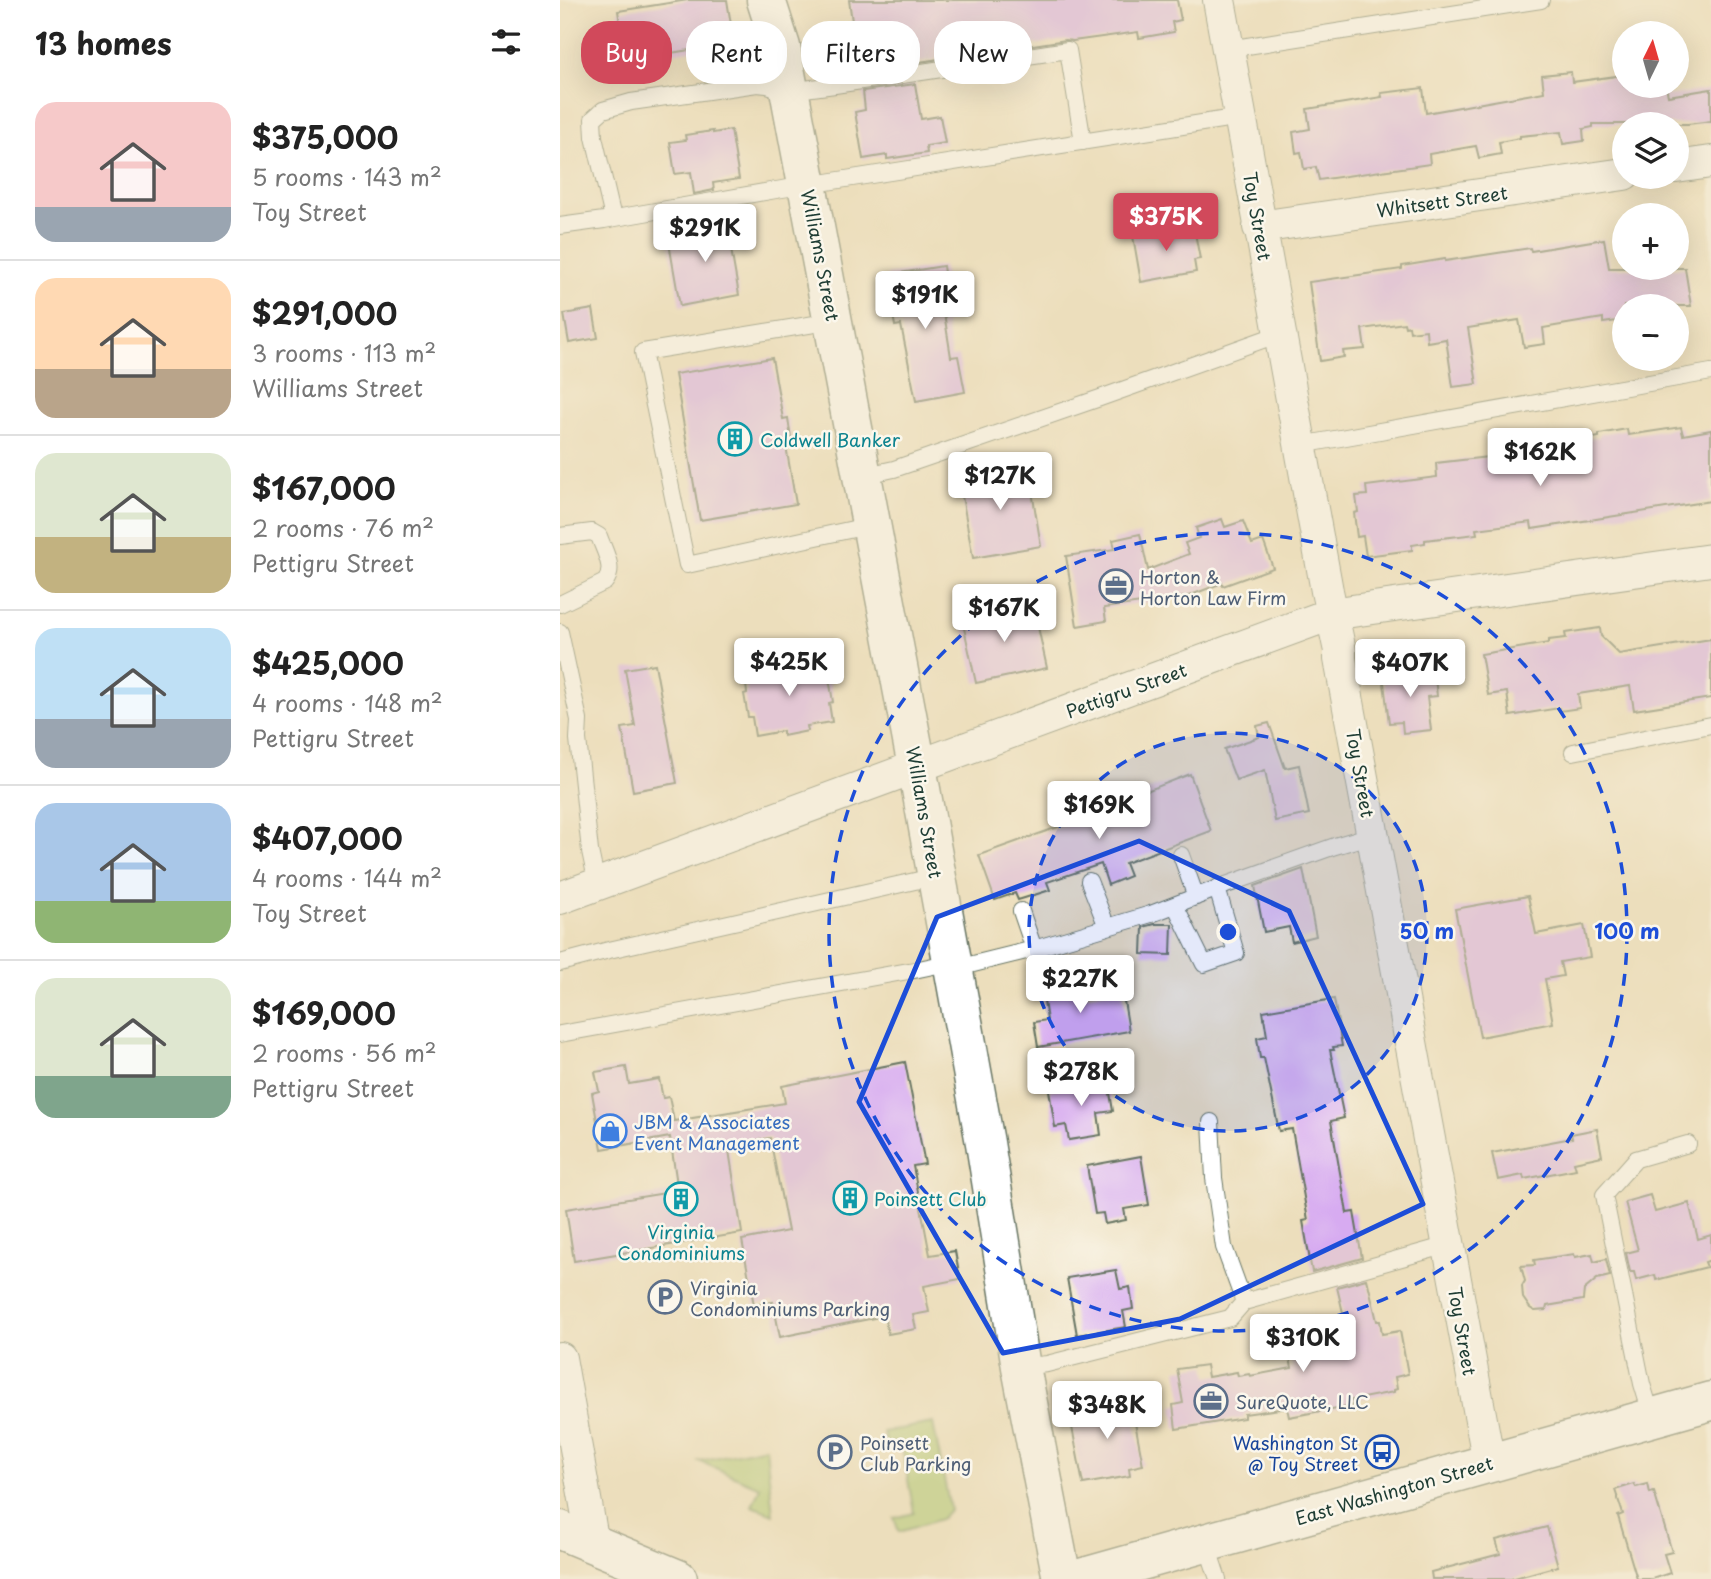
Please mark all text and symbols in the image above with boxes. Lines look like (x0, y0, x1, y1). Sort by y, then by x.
text: 13 homes (35, 20, 172, 65)
chip: Buy (581, 21, 672, 84)
chip: Rent (686, 21, 787, 84)
chip: Filters (801, 21, 920, 84)
chip: New (934, 21, 1032, 84)
north arrow (1612, 21, 1689, 98)
map controls (1612, 21, 1689, 371)
icon: filters (487, 23, 525, 61)
button: layers (1612, 112, 1689, 189)
text: $375,000 (252, 114, 398, 159)
icon: home (91, 130, 175, 214)
text: 5 rooms · 143 m² (252, 159, 442, 194)
street label: Toy Street (1237, 170, 1279, 262)
street label: Whitsett Street (1375, 178, 1509, 224)
street label: Williams Street (795, 187, 847, 323)
text: Toy Street (252, 194, 367, 229)
pin: $375K (1117, 194, 1215, 253)
text: $375K (1129, 198, 1203, 233)
button: + (1612, 203, 1689, 280)
pin: $291K (656, 204, 754, 264)
text: $291K (669, 209, 741, 244)
pin: $191K (876, 272, 974, 331)
text: $191K (891, 276, 959, 311)
text: $291,000 (252, 290, 397, 335)
button: − (1612, 294, 1689, 371)
icon: home (91, 306, 175, 390)
text: 3 rooms · 113 m² (252, 335, 436, 370)
text: Williams Street (252, 370, 423, 405)
building icon: Coldwell Banker (716, 420, 754, 458)
place label: Coldwell Banker (760, 426, 901, 453)
pin: $162K (1491, 428, 1589, 488)
text: $162K (1504, 433, 1576, 468)
pin: $127K (951, 452, 1049, 512)
text: $127K (964, 457, 1036, 492)
text: $167,000 (252, 465, 396, 510)
icon: home (91, 481, 175, 565)
text: 2 rooms · 76 m² (252, 510, 434, 545)
text: Pettigru Street (252, 545, 414, 580)
place label: Horton & Horton Law Firm (1140, 563, 1286, 611)
office icon: Horton & Horton Law Firm (1097, 567, 1135, 605)
pin: $167K (955, 584, 1053, 644)
text: $167K (968, 589, 1040, 624)
pin: $425K (740, 638, 838, 698)
text: $425,000 (252, 640, 404, 685)
pin: $407K (1361, 640, 1459, 699)
text: $425K (750, 643, 828, 678)
text: $407K (1371, 644, 1449, 679)
icon: home (91, 656, 175, 740)
street label: Pettigru Street (1062, 656, 1190, 724)
text: 4 rooms · 148 m² (252, 685, 443, 720)
text: Pettigru Street (252, 720, 414, 755)
street label: Toy Street (1340, 727, 1382, 819)
street label: Williams Street (900, 744, 950, 880)
pin: $169K (1050, 782, 1148, 841)
text: $169K (1063, 786, 1135, 821)
text: $407,000 (252, 815, 403, 860)
icon: home (91, 831, 175, 915)
text: 4 rooms · 144 m² (252, 860, 442, 895)
text: Toy Street (252, 895, 367, 930)
text: 50 m (1400, 914, 1454, 946)
text: 100 m (1594, 914, 1660, 946)
centre of rings (1216, 920, 1240, 944)
pin: $227K (1031, 956, 1129, 1015)
text: $227K (1042, 960, 1118, 995)
text: $169,000 (252, 990, 396, 1035)
icon: home (91, 1006, 175, 1090)
text: 2 rooms · 56 m² (252, 1035, 437, 1070)
pin: $278K (1032, 1048, 1130, 1108)
text: $278K (1043, 1053, 1119, 1088)
text: Pettigru Street (252, 1070, 414, 1105)
place label: JBM & Associates Event Management (634, 1108, 800, 1156)
shop icon: JBM & Associates Event Management (591, 1112, 629, 1150)
building icon: Poinsett Club (831, 1179, 869, 1217)
building icon: Virginia Condominiums (662, 1180, 700, 1218)
place label: Poinsett Club (874, 1185, 986, 1212)
place label: Virginia Condominiums (617, 1218, 745, 1266)
place label: Virginia Condominiums Parking (690, 1274, 890, 1322)
parking icon: Virginia Condominiums Parking (646, 1278, 684, 1316)
street label: Toy Street (1442, 1285, 1484, 1377)
pin: $310K (1254, 1314, 1352, 1374)
text: $310K (1266, 1319, 1340, 1354)
pin: $348K (1058, 1382, 1156, 1441)
office icon: SureQuote, LLC (1192, 1382, 1230, 1420)
text: $348K (1068, 1386, 1146, 1421)
place label: SureQuote, LLC (1236, 1388, 1369, 1415)
place label: Poinsett Club Parking (860, 1429, 971, 1477)
place label: Washington St @ Toy Street (1233, 1429, 1358, 1477)
parking icon: Poinsett Club Parking (816, 1433, 854, 1471)
bus stop icon: Washington St @ Toy Street (1363, 1433, 1401, 1471)
street label: East Washington Street (1292, 1449, 1496, 1531)

